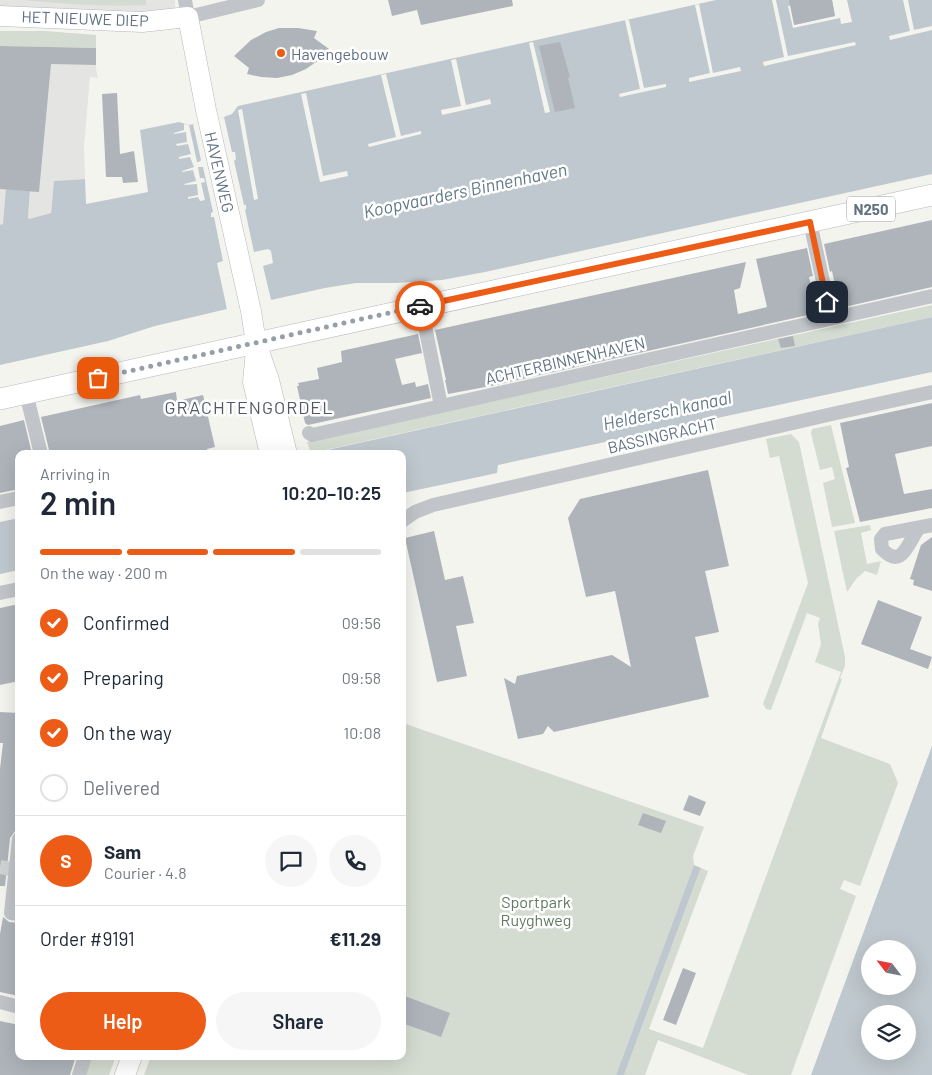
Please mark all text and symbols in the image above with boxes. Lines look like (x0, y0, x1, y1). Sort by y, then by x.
street label: HET NIEUWE DIEP (21, 6, 149, 30)
place label: Havengebouw (291, 44, 389, 63)
marker: Havengebouw (275, 47, 287, 59)
street label: HAVENWEG (201, 130, 239, 214)
water label: Koopvaarders Binnenhaven (361, 158, 569, 222)
road number: N250 (847, 196, 895, 222)
courier (395, 281, 445, 331)
pin (806, 281, 848, 323)
icon: home (813, 288, 841, 316)
icon: car (406, 292, 434, 320)
street label: ACHTERBINNENHAVEN (483, 332, 647, 388)
pin (77, 357, 119, 399)
icon: bag (84, 364, 112, 392)
water label: Heldersch kanaal (601, 386, 733, 434)
district label: GRACHTENGORDEL (165, 396, 333, 418)
street label: BASSINGRACHT (606, 413, 718, 457)
text: Arriving in (40, 464, 110, 483)
text: 10:20–10:25 (282, 481, 381, 504)
text: 2 min (40, 483, 116, 521)
text: On the way · 200 m (40, 563, 168, 582)
icon: check (40, 609, 68, 637)
text: Confirmed (83, 611, 170, 634)
text: 09:56 (342, 613, 381, 632)
icon: check (40, 664, 68, 692)
text: Preparing (83, 666, 164, 689)
text: 09:58 (342, 668, 381, 687)
icon: check (40, 719, 68, 747)
text: On the way (83, 721, 172, 744)
text: 10:08 (344, 723, 381, 742)
text: Delivered (83, 776, 160, 799)
button: chat (265, 835, 317, 887)
button: phone (329, 835, 381, 887)
text: Sam (104, 840, 141, 863)
text: S (60, 849, 72, 872)
text: Courier · 4.8 (104, 863, 187, 882)
park label: Sportpark Ruyghweg (501, 892, 571, 929)
text: Order #9191 (40, 927, 135, 950)
text: €11.29 (330, 927, 381, 950)
north arrow (861, 940, 916, 995)
map controls (861, 940, 916, 1060)
button: Help (40, 992, 206, 1050)
button: Share (216, 992, 381, 1050)
button: layers (861, 1005, 916, 1060)

